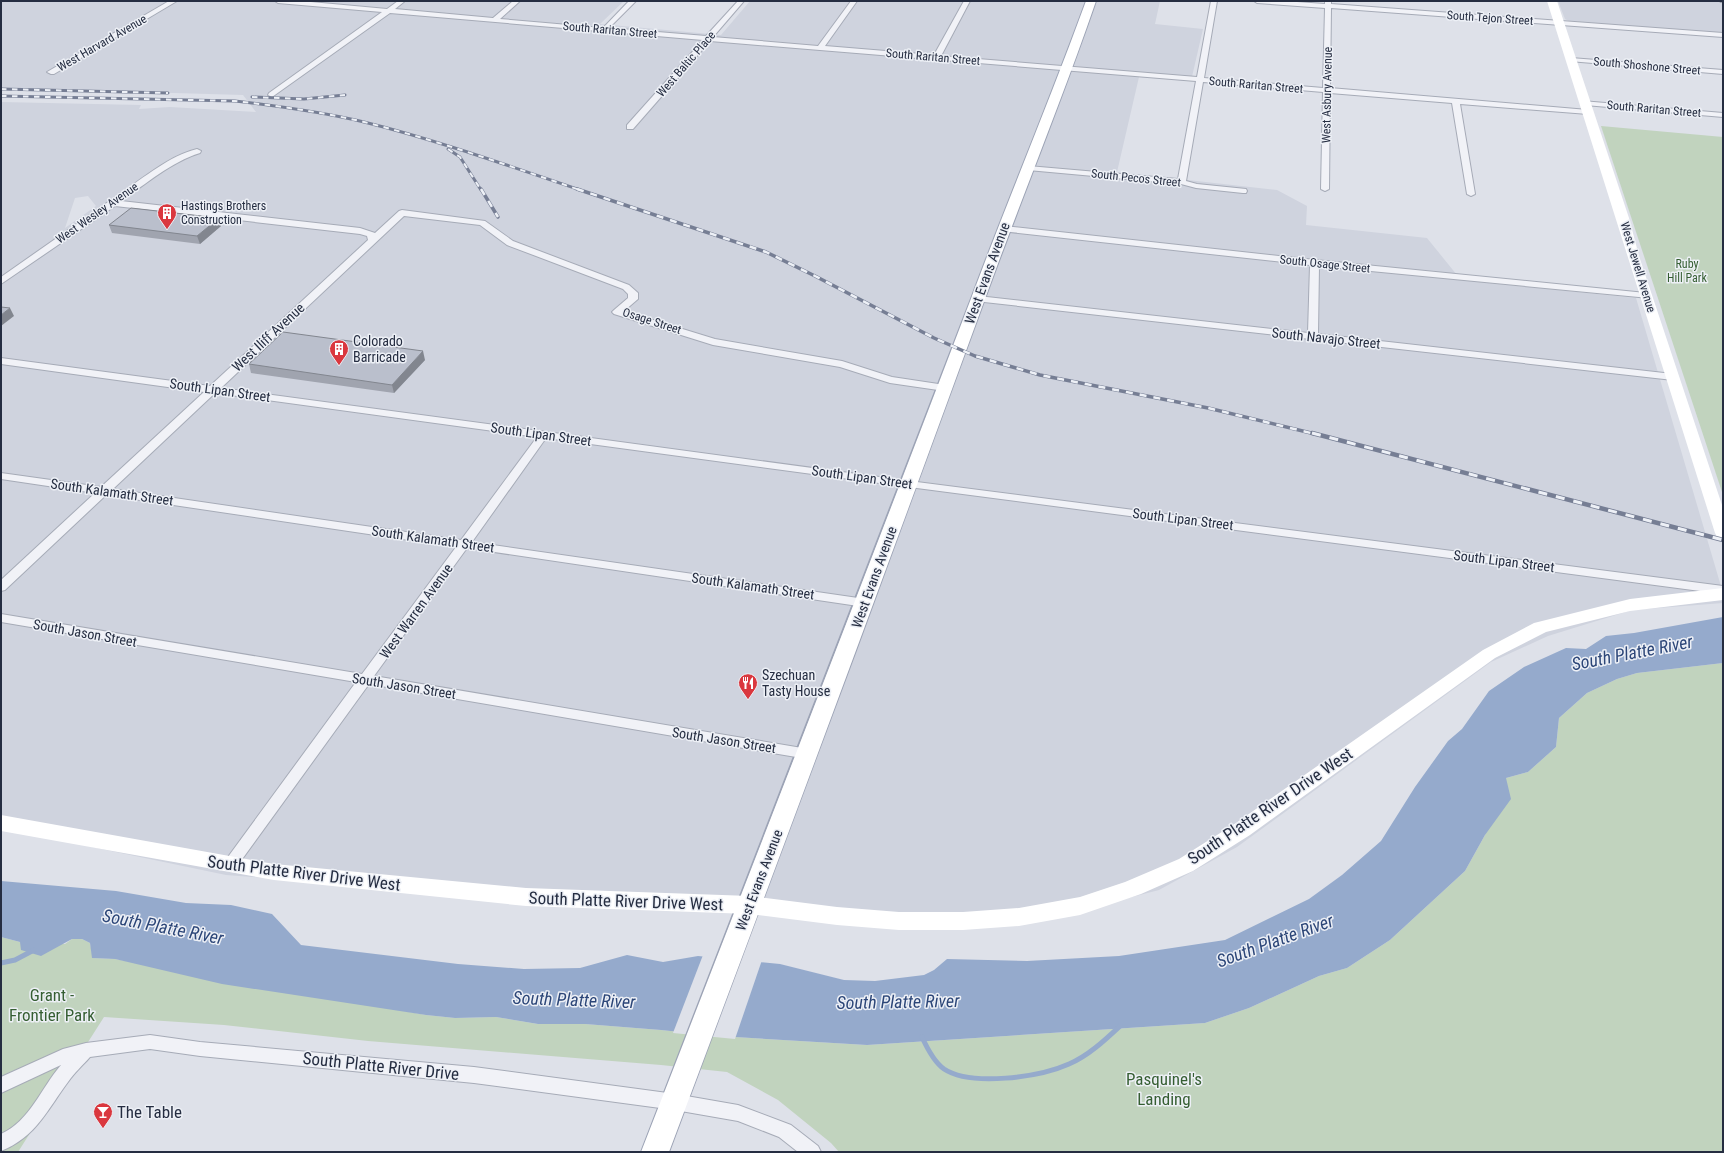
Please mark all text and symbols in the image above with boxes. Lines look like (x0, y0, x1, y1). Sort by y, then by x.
street label: South Tejon Street (1446, 8, 1534, 28)
street label: West Harvard Avenue (55, 12, 150, 74)
street label: South Raritan Street (562, 19, 658, 41)
street label: West Baltic Place (654, 28, 719, 100)
street label: South Raritan Street (885, 46, 981, 68)
street label: West Asbury Avenue (1319, 46, 1335, 143)
street label: South Shoshone Street (1593, 54, 1702, 78)
street label: South Raritan Street (1208, 74, 1304, 96)
street label: South Raritan Street (1606, 98, 1702, 120)
street label: South Pecos Street (1090, 166, 1182, 190)
street label: West Wesley Avenue (53, 179, 141, 247)
place label: Hastings Brothers Construction (181, 199, 266, 227)
building icon: Hastings Brothers Construction (156, 202, 178, 230)
street label: West Evans Avenue (961, 220, 1013, 326)
street label: West Jewell Avenue (1618, 220, 1659, 314)
street label: South Osage Street (1279, 252, 1371, 276)
park label: Ruby Hill Park (1667, 257, 1708, 285)
street label: West Iliff Avenue (229, 299, 308, 375)
street label: Osage Street (621, 305, 684, 337)
street label: South Navajo Street (1271, 324, 1381, 352)
place label: Colorado Barricade (353, 333, 406, 365)
building icon: Colorado Barricade (328, 338, 350, 366)
street label: South Lipan Street (169, 375, 271, 405)
street label: South Lipan Street (490, 419, 592, 449)
street label: South Lipan Street (811, 462, 913, 492)
street label: South Kalamath Street (50, 475, 174, 509)
street label: South Lipan Street (1132, 505, 1234, 533)
street label: South Kalamath Street (371, 522, 495, 556)
street label: West Evans Avenue (848, 524, 900, 630)
street label: South Lipan Street (1453, 547, 1555, 575)
street label: West Warren Avenue (376, 560, 456, 661)
street label: South Kalamath Street (691, 569, 815, 603)
street label: South Jason Street (32, 616, 138, 650)
water label: South Platte River (1570, 630, 1695, 675)
place label: Szechuan Tasty House (762, 667, 831, 699)
street label: South Jason Street (351, 670, 457, 702)
restaurant icon: Szechuan Tasty House (737, 672, 759, 700)
street label: South Jason Street (671, 724, 777, 756)
street label: South Platte River Drive West (1184, 743, 1356, 869)
street label: West Evans Avenue (732, 827, 786, 933)
street label: South Platte River Drive West (206, 851, 402, 895)
street label: South Platte River Drive West (528, 888, 724, 914)
water label: South Platte River (101, 904, 226, 949)
water label: South Platte River (1214, 909, 1337, 971)
park label: Grant - Frontier Park (9, 985, 95, 1025)
water label: South Platte River (512, 987, 636, 1012)
water label: South Platte River (836, 990, 960, 1013)
street label: South Platte River Drive (302, 1048, 460, 1084)
park label: Pasquinel's Landing (1126, 1069, 1202, 1109)
bar icon: The Table (92, 1101, 114, 1129)
place label: The Table (117, 1102, 182, 1122)

